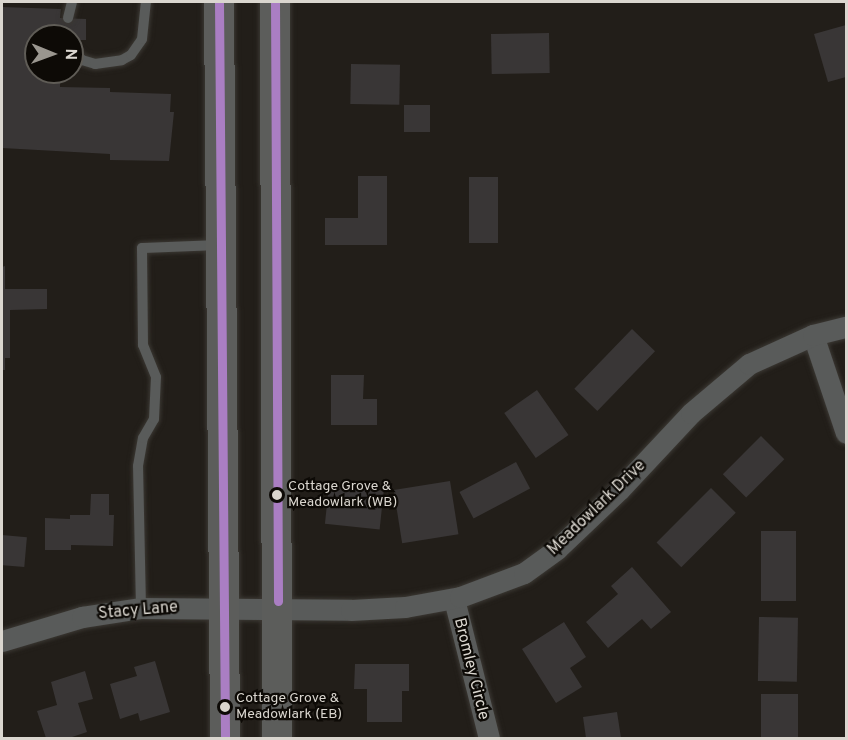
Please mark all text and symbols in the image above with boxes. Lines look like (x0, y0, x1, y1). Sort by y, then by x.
north arrow (24, 24, 84, 84)
text: N (60, 48, 80, 60)
street label: Meadowlark Drive (544, 456, 650, 560)
place label: Cottage Grove & Meadowlark (WB) (288, 479, 397, 512)
marker: Cottage Grove & Meadowlark (WB) (271, 489, 283, 501)
street label: Stacy Lane (97, 598, 179, 624)
street label: Bromley Circle (449, 616, 493, 722)
place label: Cottage Grove & Meadowlark (EB) (236, 691, 342, 724)
marker: Cottage Grove & Meadowlark (EB) (219, 701, 231, 713)

